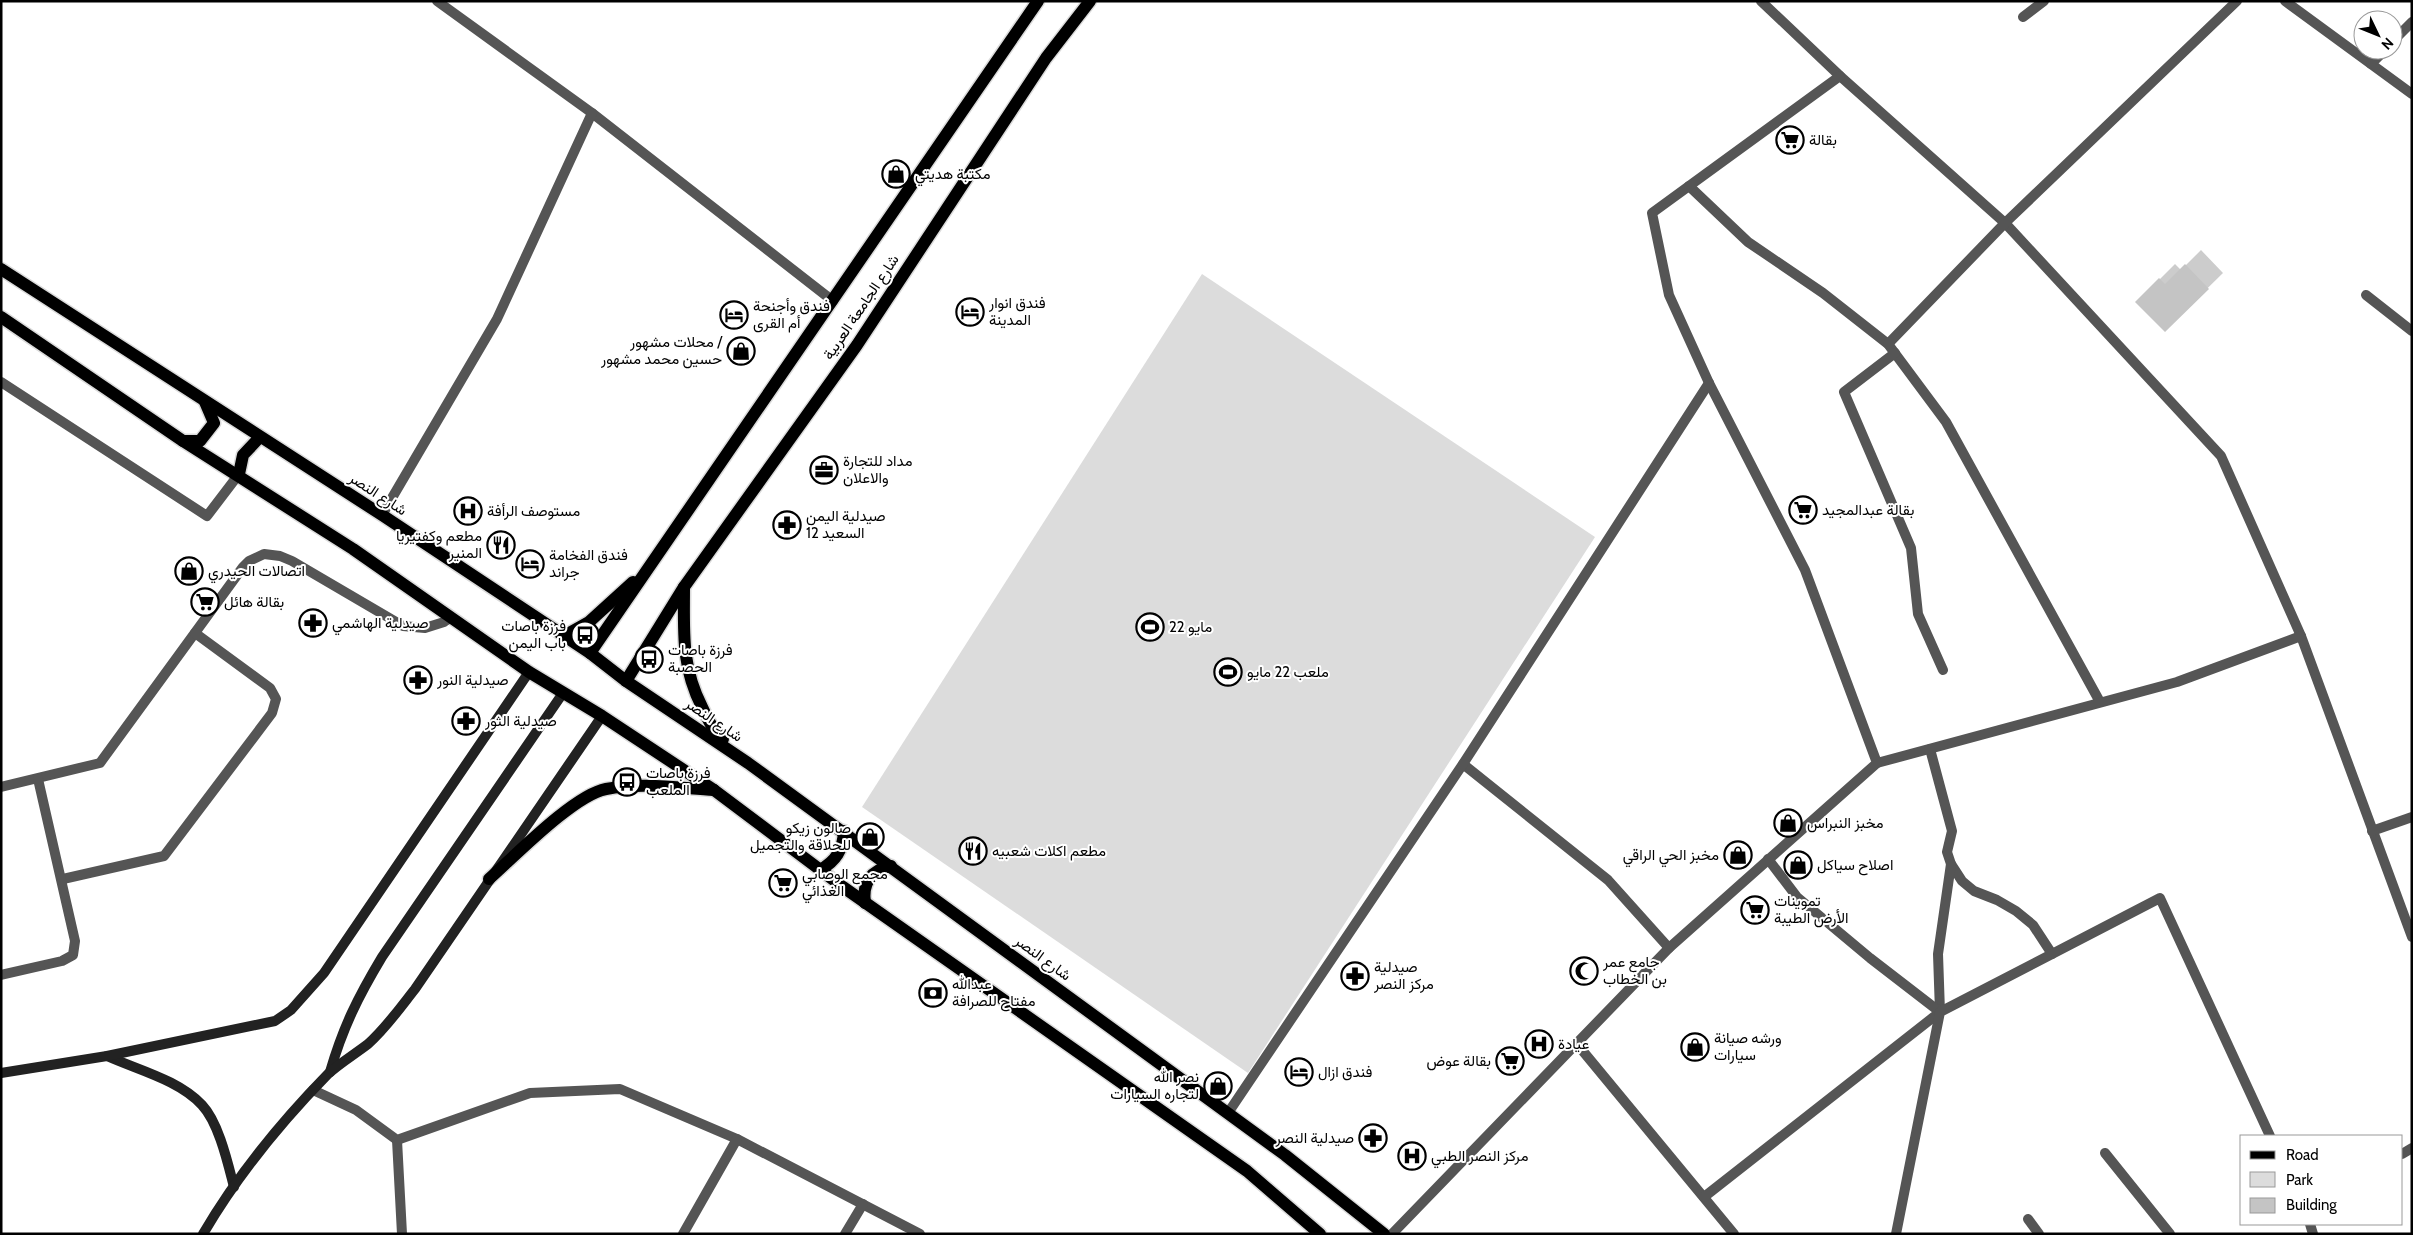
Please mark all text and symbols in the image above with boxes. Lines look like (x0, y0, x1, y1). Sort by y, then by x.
north arrow (2353, 10, 2403, 60)
text: N (2378, 34, 2397, 54)
supermarket icon: بقالة (1775, 125, 1805, 155)
place label: بقالة (1809, 131, 1837, 149)
shop icon: مكتبة هديتي (881, 159, 911, 189)
place label: مكتبة هديتي (915, 165, 991, 187)
street label: شارع الجامعة العربية (819, 251, 905, 364)
place label: فندق انوار المدينة (988, 294, 1046, 329)
place label: فندق وأجنحة أم القرى (753, 297, 830, 333)
hotel icon: فندق انوار المدينة (955, 297, 985, 327)
hotel icon: فندق وأجنحة أم القرى (719, 300, 749, 330)
place label: محلات مشهور / حسين محمد مشهور (600, 333, 723, 369)
shop icon: محلات مشهور / حسين محمد مشهور (726, 336, 756, 366)
place label: مداد للتجارة والاعلان (843, 452, 913, 487)
office icon: مداد للتجارة والاعلان (809, 455, 839, 485)
street label: شارع النصر (344, 468, 410, 521)
supermarket icon: بقالة عبدالمجيد (1788, 495, 1818, 525)
hospital icon: مستوصف الرأفة (453, 496, 483, 526)
place label: بقالة عبدالمجيد (1822, 501, 1914, 519)
place label: مستوصف الرأفة (487, 502, 580, 520)
place label: صيدلية اليمن السعيد 12 (806, 507, 886, 542)
pharmacy icon: صيدلية اليمن السعيد 12 (772, 510, 802, 540)
place label: مطعم وكفتيريا المنير (396, 527, 482, 562)
restaurant icon: مطعم وكفتيريا المنير (486, 530, 516, 560)
place label: فندق الفخامة جراند (549, 546, 628, 581)
hotel icon: فندق الفخامة جراند (515, 549, 545, 579)
shop icon: اتصالات الحيدري (174, 556, 204, 586)
place label: اتصالات الحيدري (208, 562, 305, 584)
supermarket icon: بقالة هائل (190, 587, 220, 617)
place label: بقالة هائل (224, 593, 284, 611)
pharmacy icon: صيدلية الهاشمي (298, 608, 328, 638)
sports icon: 22 مايو (1135, 612, 1165, 642)
place label: صيدلية الهاشمي (332, 614, 428, 636)
place label: فرزة باصات باب اليمن (501, 617, 566, 653)
place label: 22 مايو (1169, 618, 1212, 636)
bus stop icon: فرزة باصات باب اليمن (570, 620, 600, 650)
place label: فرزة باصات الحصبة (668, 641, 733, 676)
bus stop icon: فرزة باصات الحصبة (634, 644, 664, 674)
sports icon: ملعب 22 مايو (1213, 657, 1243, 687)
place label: ملعب 22 مايو (1247, 663, 1329, 681)
pharmacy icon: صيدلية النور (403, 665, 433, 695)
place label: صيدلية النور (436, 671, 509, 689)
street label: شارع النصر (680, 694, 746, 747)
pharmacy icon: صيدلية الثور (451, 706, 481, 736)
place label: صيدلية الثور (484, 712, 557, 730)
place label: فرزة باصات الملعب (646, 764, 711, 799)
bus stop icon: فرزة باصات الملعب (612, 767, 642, 797)
shop icon: مخبز النبراس (1773, 808, 1803, 838)
place label: مخبز النبراس (1807, 814, 1884, 833)
place label: صالون زيكو للحلاقة والتجميل (750, 819, 851, 854)
shop icon: صالون زيكو للحلاقة والتجميل (855, 822, 885, 852)
restaurant icon: مطعم اكلات شعبيه (958, 836, 988, 866)
shop icon: مخبز الحي الراقي (1723, 840, 1753, 870)
place label: مطعم اكلات شعبيه (992, 842, 1106, 861)
place label: مخبز الحي الراقي (1623, 846, 1719, 868)
shop icon: اصلاح سياكل (1783, 850, 1813, 880)
place label: اصلاح سياكل (1817, 856, 1893, 876)
place label: مجمع الوصابي الغذائي (802, 865, 888, 904)
supermarket icon: مجمع الوصابي الغذائي (768, 868, 798, 898)
place label: تموينات الأرض الطيبة (1774, 892, 1848, 928)
supermarket icon: تموينات الأرض الطيبة (1740, 895, 1770, 925)
street label: شارع النصر (1009, 931, 1075, 986)
place label: جامع عمر بن الخطاب (1602, 953, 1667, 989)
mosque icon: جامع عمر بن الخطاب (1569, 956, 1599, 986)
place label: صيدلية مركز النصر (1373, 958, 1434, 993)
pharmacy icon: صيدلية مركز النصر (1340, 961, 1370, 991)
place label: عبدالله مفتاح للصرافة (952, 975, 1035, 1012)
bank icon: عبدالله مفتاح للصرافة (918, 978, 948, 1008)
hospital icon: عيادة (1524, 1029, 1554, 1059)
place label: ورشه صيانة سيارات (1714, 1029, 1782, 1064)
shop icon: ورشه صيانة سيارات (1680, 1032, 1710, 1062)
place label: عيادة (1558, 1035, 1590, 1053)
supermarket icon: بقالة عوض (1495, 1046, 1525, 1076)
place label: بقالة عوض (1427, 1052, 1491, 1071)
hotel icon: فندق ازال (1284, 1057, 1314, 1087)
place label: فندق ازال (1318, 1063, 1372, 1081)
place label: نصر الله لتجاره السيارات (1110, 1068, 1199, 1103)
shop icon: نصر الله لتجاره السيارات (1203, 1071, 1233, 1101)
pharmacy icon: صيدلية النصر (1358, 1123, 1388, 1153)
place label: صيدلية النصر (1275, 1129, 1354, 1147)
legend (2240, 1135, 2403, 1225)
hospital icon: مركز النصر الطبي (1397, 1141, 1427, 1171)
text: Road (2286, 1146, 2319, 1164)
place label: مركز النصر الطبي (1431, 1147, 1528, 1169)
text: Park (2286, 1171, 2313, 1189)
text: Building (2286, 1196, 2337, 1214)

